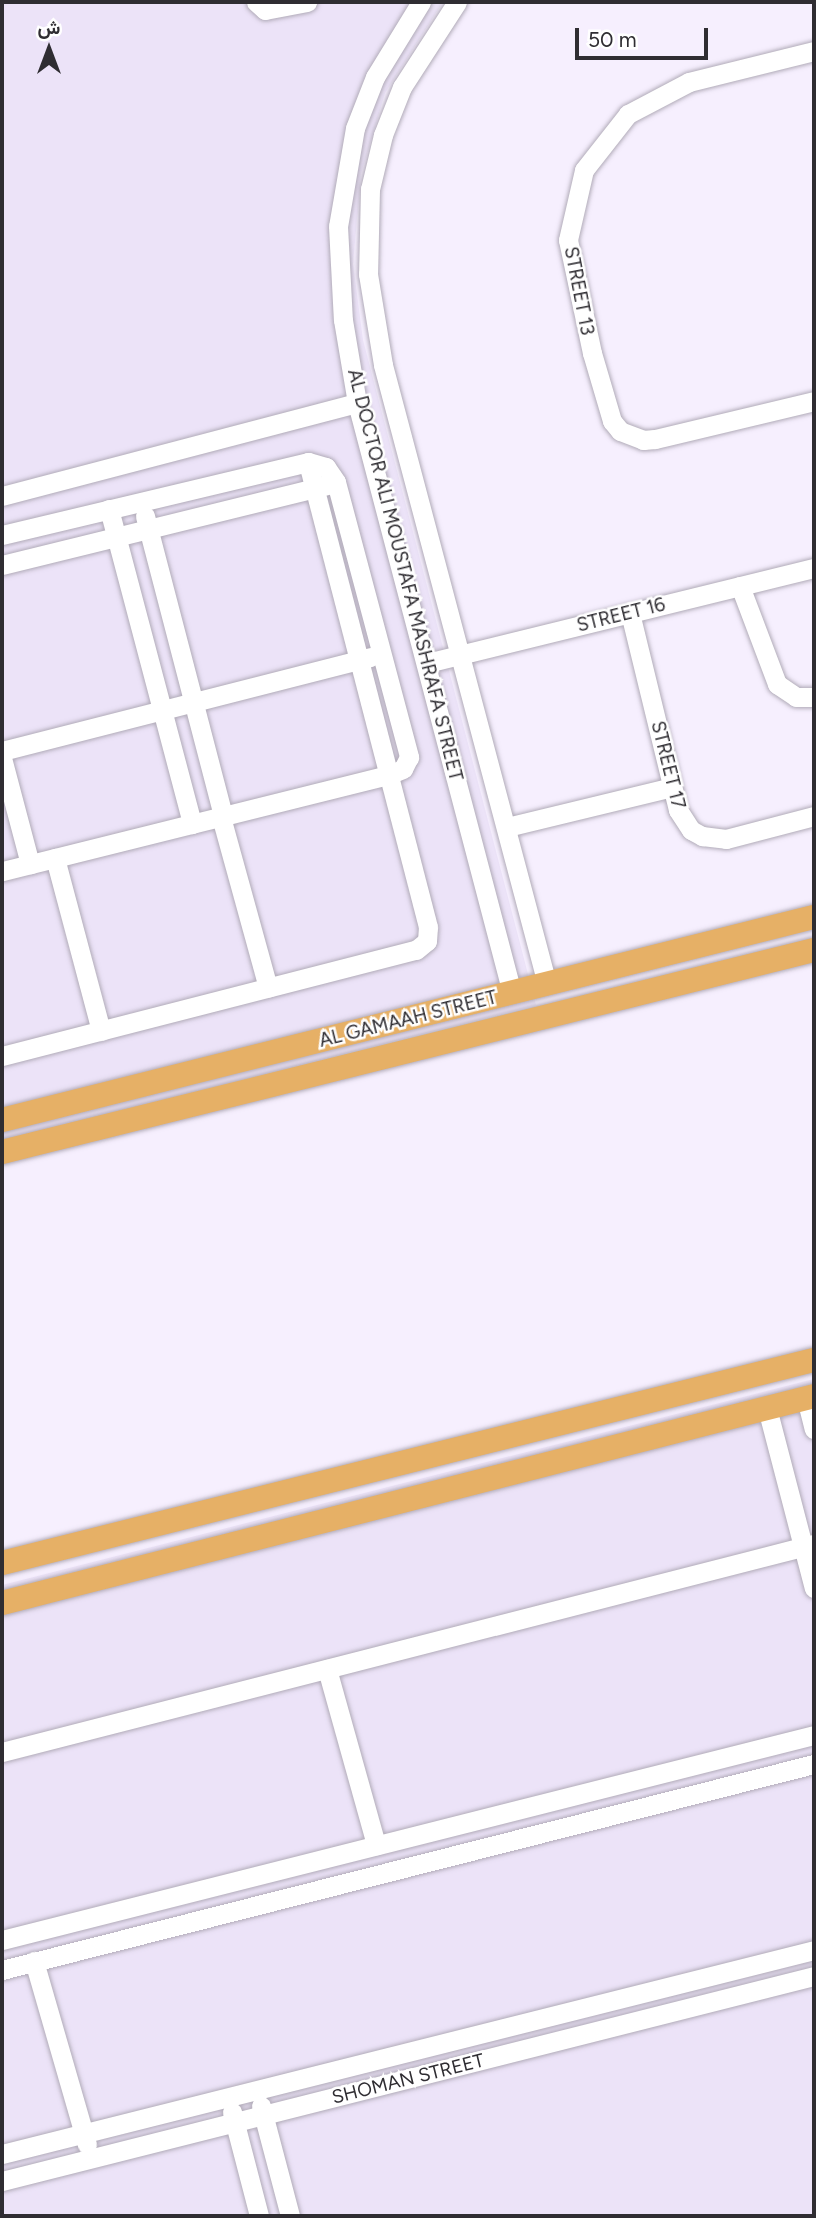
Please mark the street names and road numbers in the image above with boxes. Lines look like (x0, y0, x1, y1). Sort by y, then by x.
street label: STREET 13 (559, 245, 599, 337)
street label: AL DOCTOR ALI MOUSTAFA MASHRAFA STREET (343, 367, 467, 783)
street label: STREET 16 (574, 593, 668, 637)
street label: STREET 17 (646, 719, 690, 811)
street label: AL GAMAAH STREET (317, 986, 499, 1052)
street label: SHOMAN STREET (330, 2049, 486, 2109)

